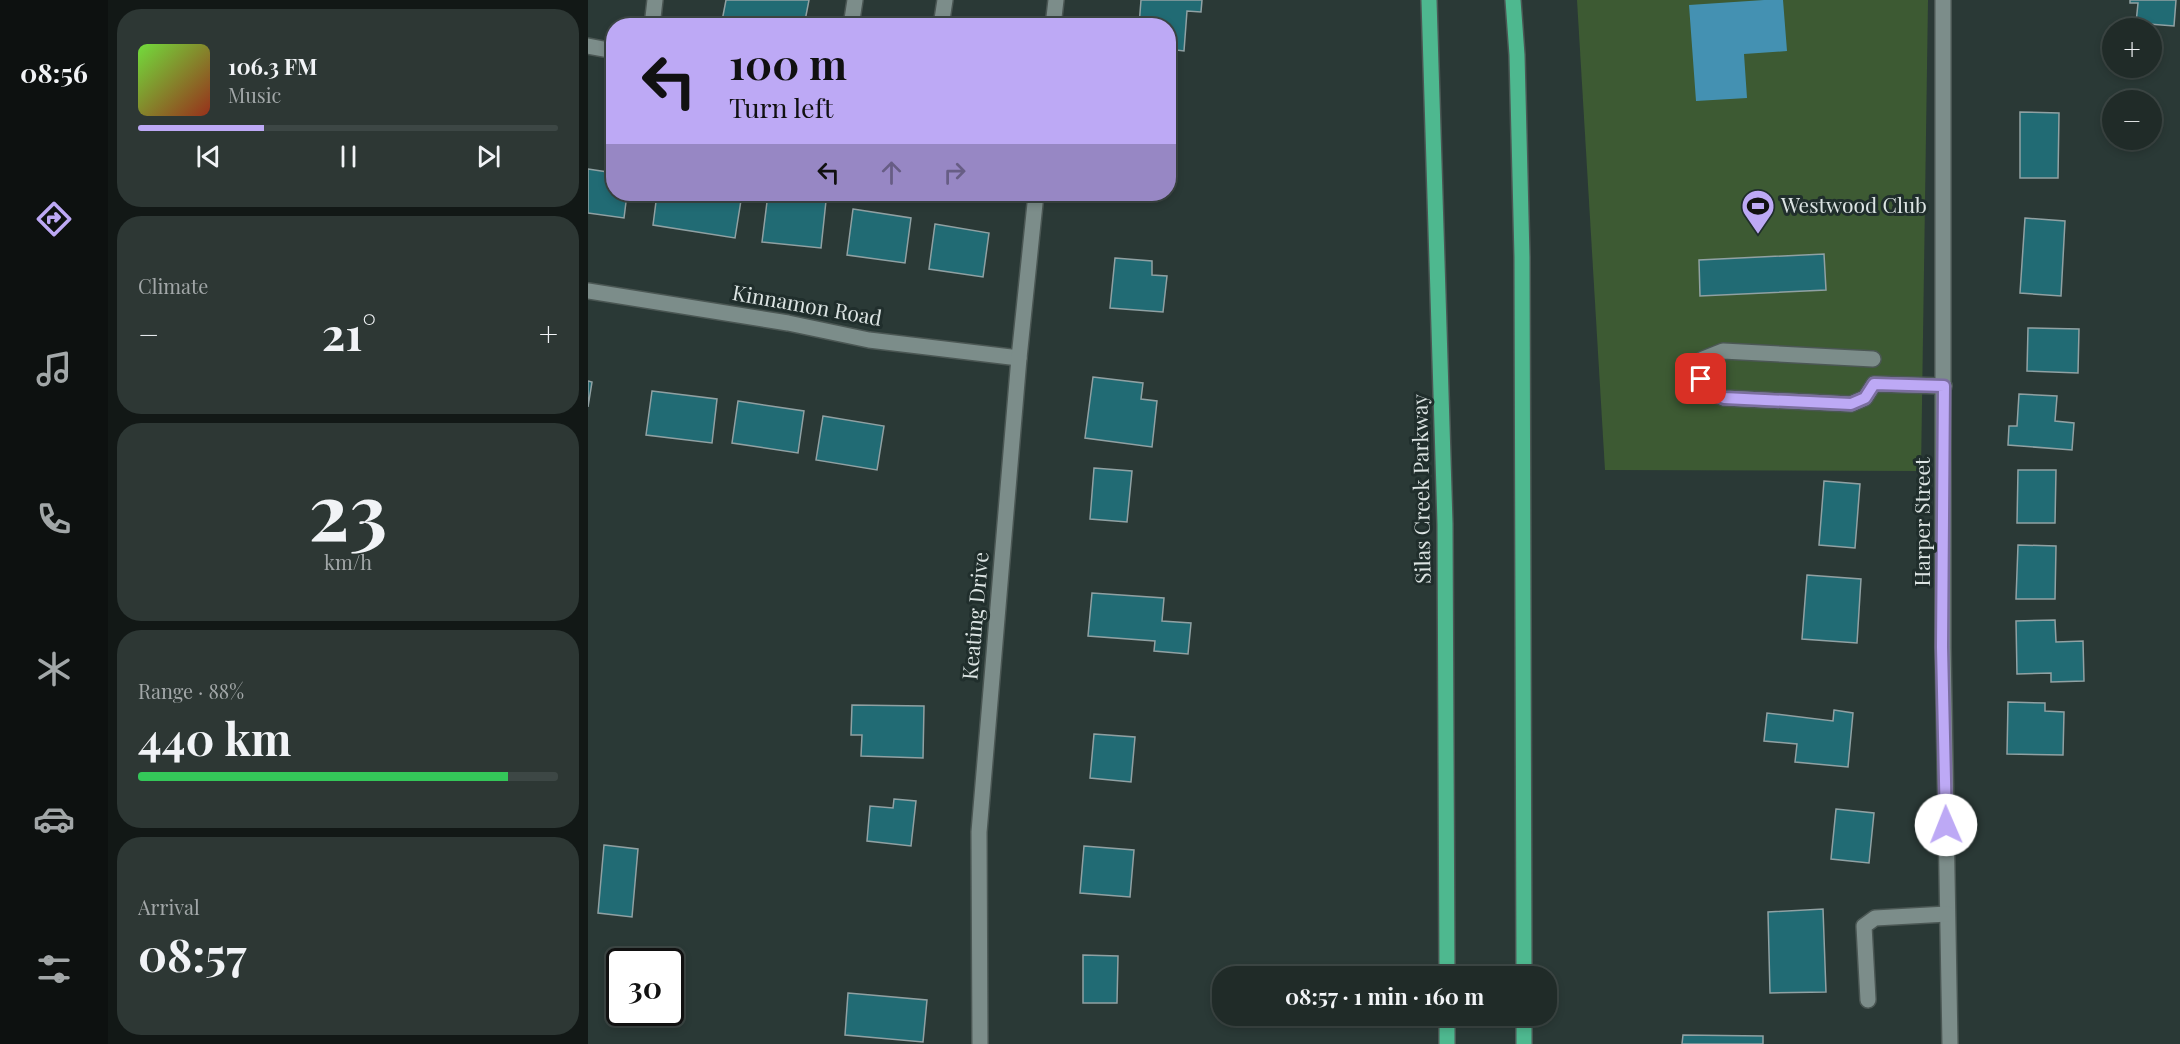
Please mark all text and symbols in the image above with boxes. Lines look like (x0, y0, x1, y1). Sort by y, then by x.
map controls (2102, 18, 2162, 150)
button: + (2102, 18, 2162, 78)
text: 100 m (729, 35, 847, 91)
icon: left (630, 42, 708, 120)
text: 106.3 FM (228, 51, 317, 81)
text: 08:56 (20, 54, 88, 90)
text: Music (228, 81, 281, 108)
text: Turn left (729, 89, 833, 125)
button: − (2102, 90, 2162, 150)
icon: previous (192, 140, 225, 173)
icon: pause (332, 140, 365, 173)
icon: next (472, 140, 505, 173)
icon: left (812, 156, 845, 189)
icon: ahead (875, 156, 908, 189)
icon: right (938, 156, 971, 189)
sports icon: Westwood Club (1740, 188, 1776, 235)
place label: Westwood Club (1780, 190, 1927, 218)
icon: directions (33, 198, 75, 240)
text: Climate (138, 272, 208, 299)
street label: Kinnamon Road (730, 277, 884, 331)
text: 21° (322, 302, 376, 362)
text: − (138, 311, 159, 355)
text: + (539, 311, 558, 355)
icon: music (33, 348, 75, 390)
pin (1675, 353, 1726, 404)
icon: arrive (1684, 362, 1717, 395)
street label: Silas Creek Parkway (1404, 394, 1436, 584)
text: 23 (309, 457, 387, 561)
street label: Harper Street (1907, 457, 1935, 586)
icon: phone (33, 498, 75, 540)
text: km/h (324, 548, 372, 575)
street label: Keating Drive (954, 551, 994, 681)
icon: climate (33, 648, 75, 690)
text: Range · 88% (138, 677, 244, 704)
text: 440 km (138, 707, 292, 767)
position arrow (1914, 793, 1978, 857)
icon: car (33, 798, 75, 840)
text: Arrival (138, 893, 200, 920)
text: 08:57 (138, 923, 246, 983)
icon: filters (33, 948, 75, 990)
speed limit sign: 30 (606, 948, 684, 1026)
text: 08:57 · 1 min · 160 m (1285, 981, 1484, 1011)

